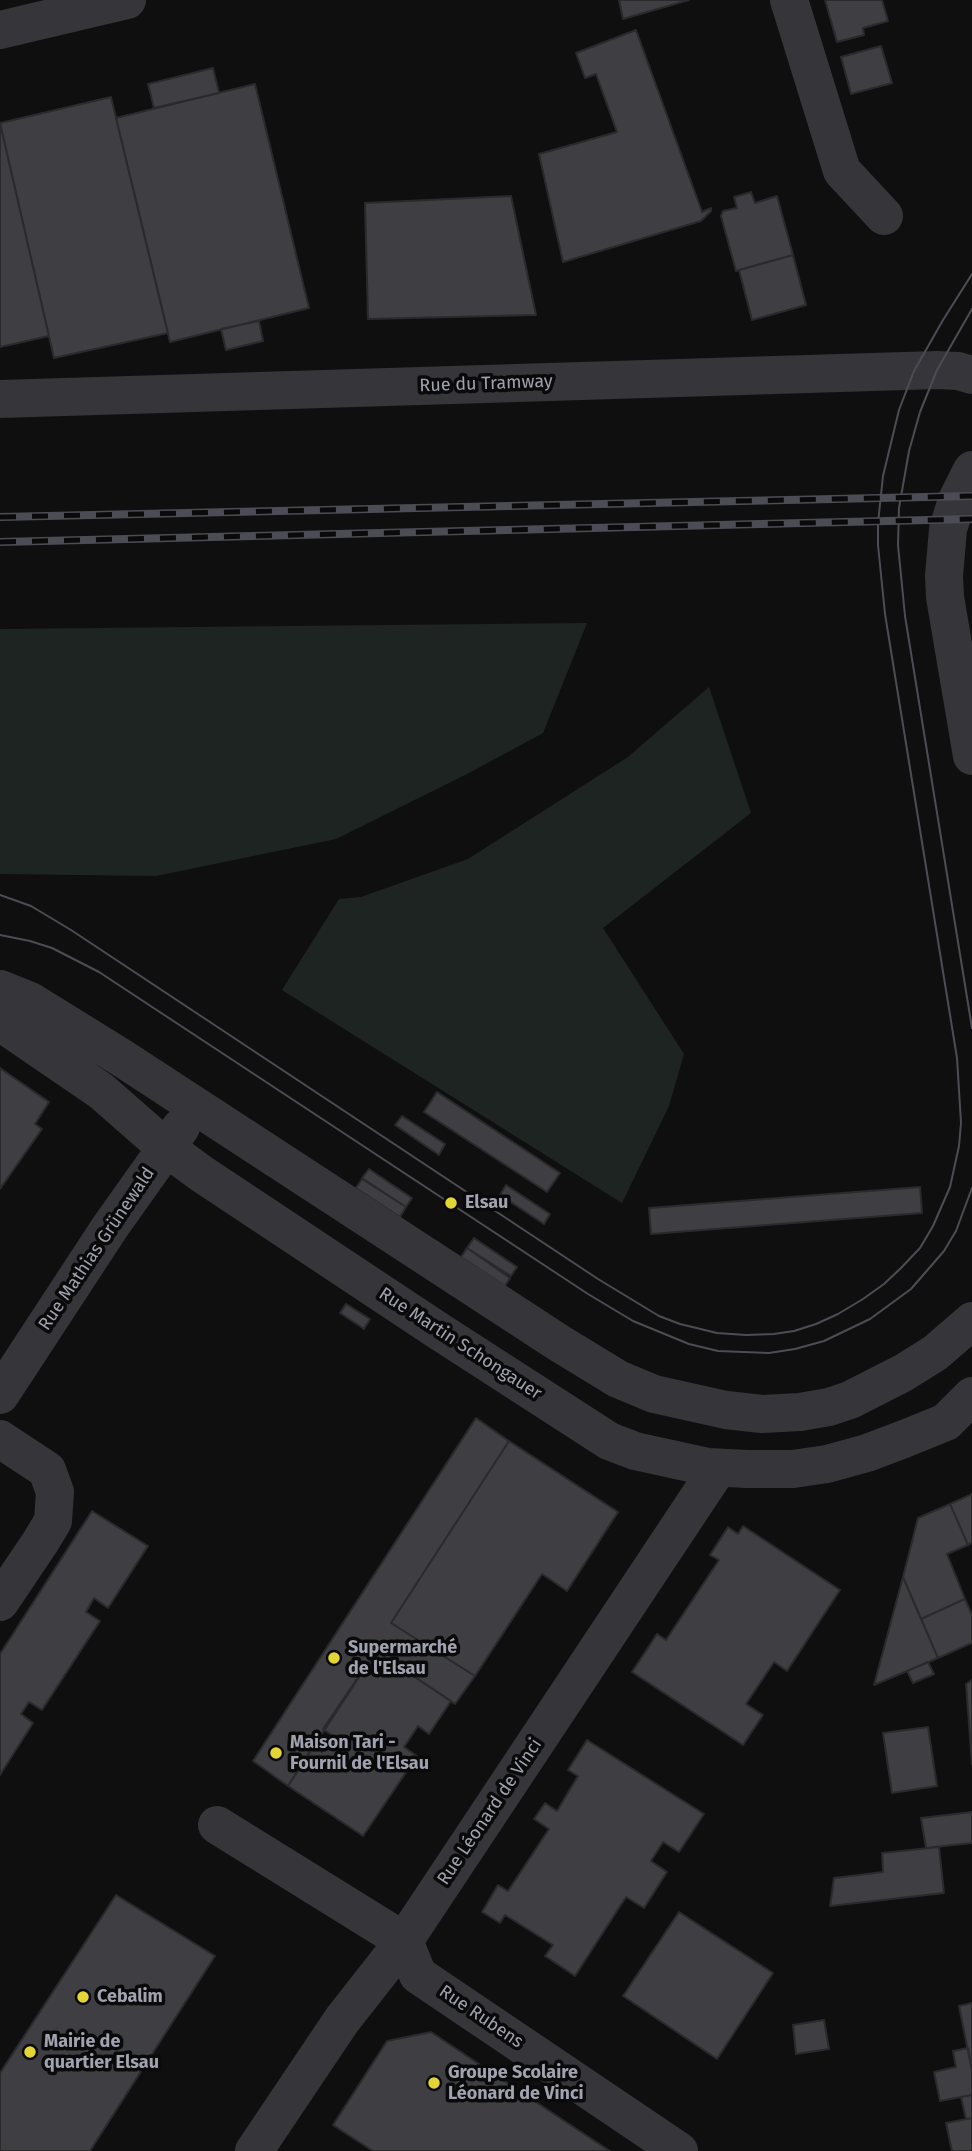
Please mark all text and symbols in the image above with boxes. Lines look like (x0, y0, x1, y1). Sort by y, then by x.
street label: Rue du Tramway (419, 371, 553, 397)
street label: Rue Mathias Grünewald (34, 1163, 160, 1335)
place label: Elsau (465, 1192, 508, 1214)
marker: Elsau (443, 1195, 459, 1211)
street label: Rue Martin Schongauer (375, 1283, 545, 1405)
place label: Supermarché de l'Elsau (348, 1637, 457, 1680)
marker: Supermarché de l'Elsau (326, 1650, 342, 1666)
place label: Maison Tari - Fournil de l'Elsau (290, 1732, 429, 1774)
street label: Rue Léonard de Vinci (433, 1735, 547, 1889)
marker: Maison Tari - Fournil de l'Elsau (268, 1745, 284, 1761)
street label: Rue Rubens (435, 1981, 527, 2053)
place label: Cebalim (97, 1986, 163, 2008)
marker: Cebalim (75, 1989, 91, 2005)
place label: Mairie de quartier Elsau (44, 2031, 159, 2074)
marker: Mairie de quartier Elsau (22, 2044, 38, 2060)
place label: Groupe Scolaire Léonard de Vinci (448, 2062, 584, 2104)
marker: Groupe Scolaire Léonard de Vinci (426, 2075, 442, 2091)

